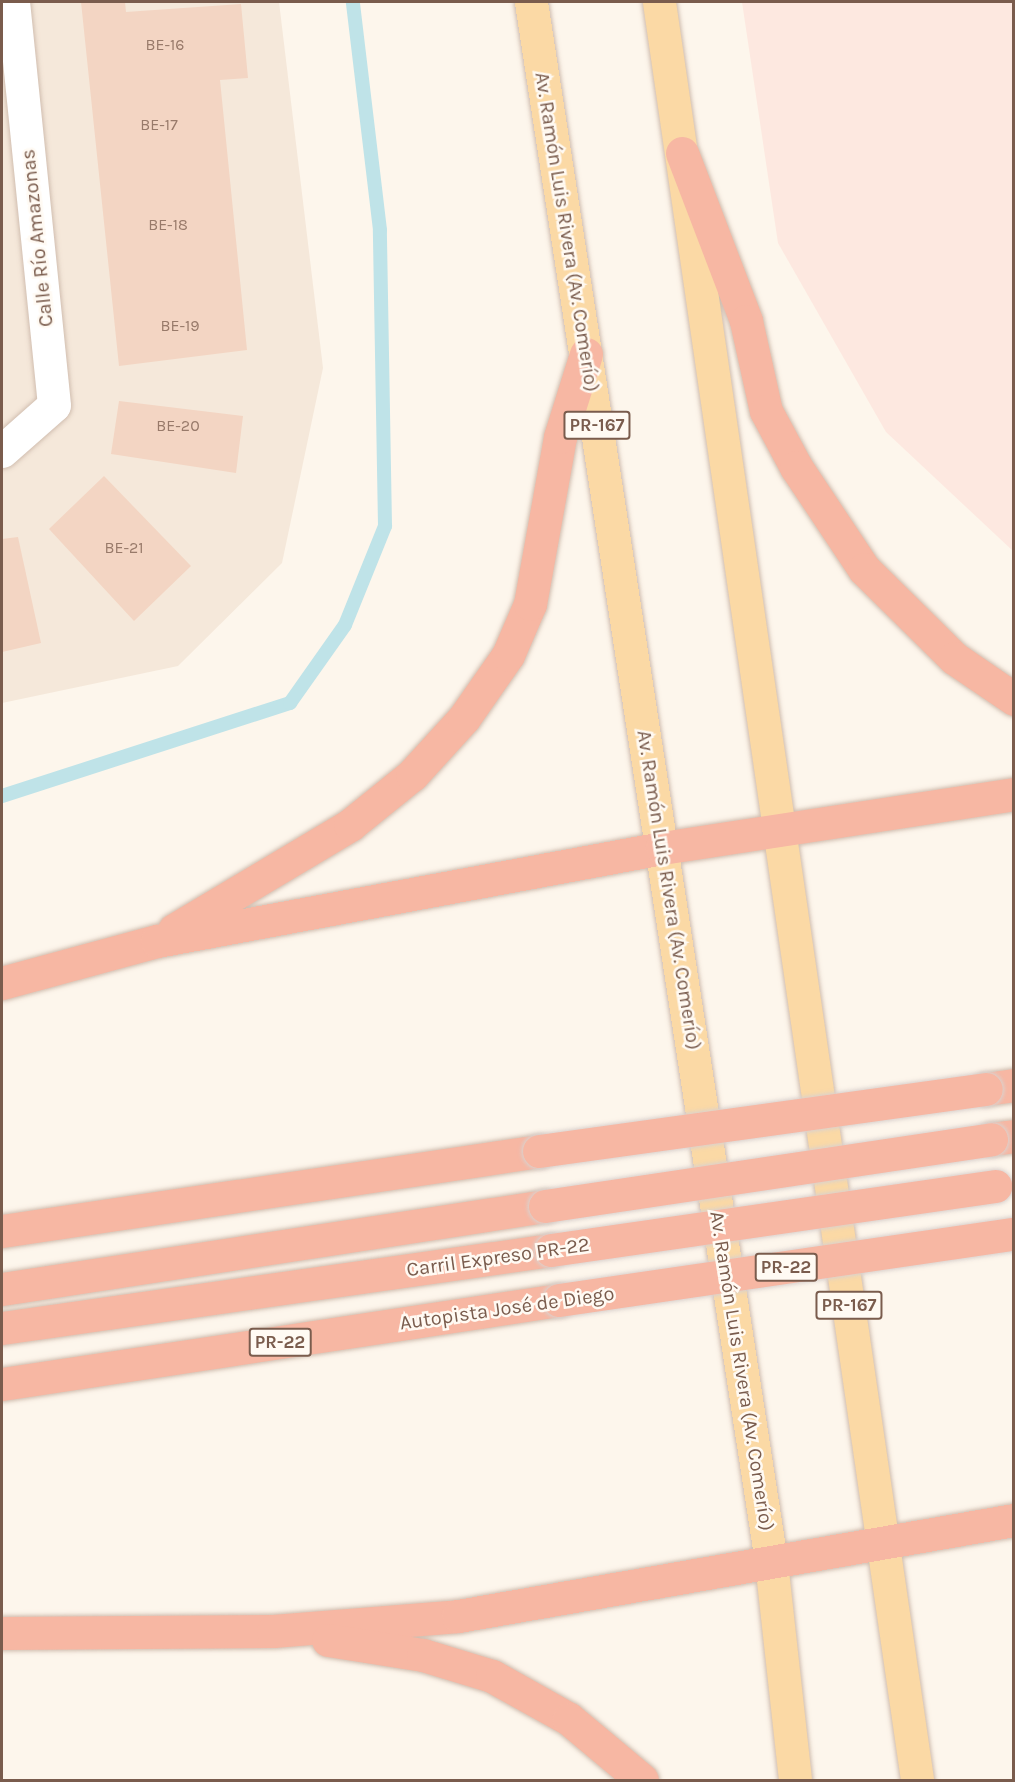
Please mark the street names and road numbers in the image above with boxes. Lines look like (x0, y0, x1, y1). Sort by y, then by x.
street label: Av. Ramón Luis Rivera (Av. Comerío) (530, 70, 604, 394)
street label: Calle Río Amazonas (16, 148, 58, 328)
road number: PR-167 (562, 410, 632, 440)
street label: Av. Ramón Luis Rivera (Av. Comerío) (632, 728, 706, 1052)
street label: Av. Ramón Luis Rivera (Av. Comerío) (705, 1209, 779, 1533)
street label: Carril Expreso PR-22 (405, 1232, 591, 1282)
road number: PR-22 (754, 1252, 818, 1282)
street label: Autopista José de Diego (398, 1281, 616, 1335)
road number: PR-167 (814, 1290, 884, 1320)
road number: PR-22 (248, 1327, 312, 1357)

